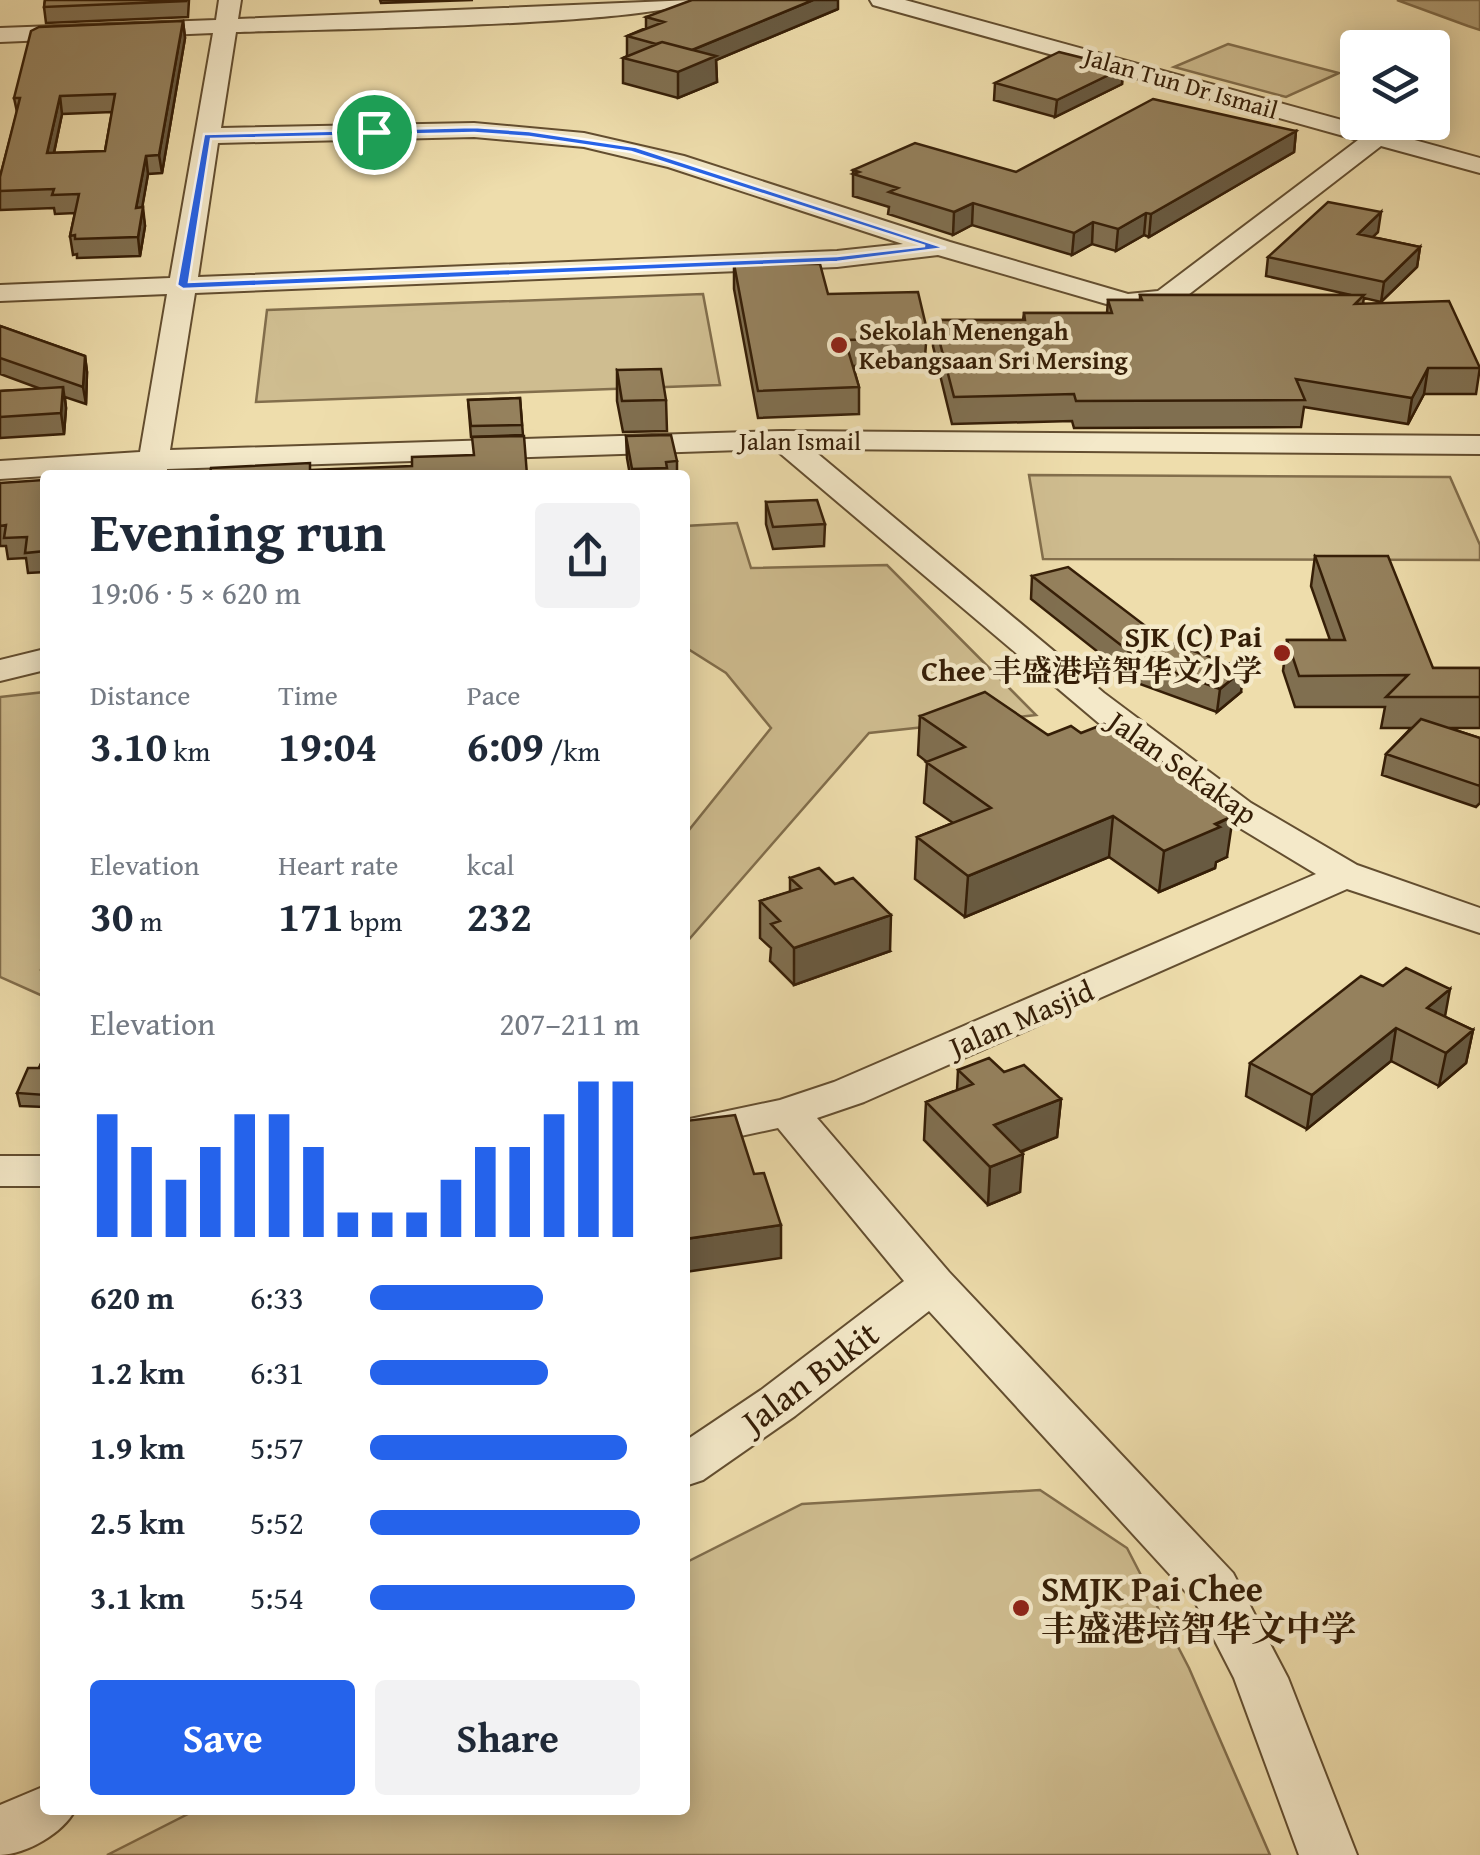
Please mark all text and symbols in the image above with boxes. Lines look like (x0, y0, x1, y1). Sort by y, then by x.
map controls (1340, 30, 1450, 140)
button: layers (1340, 30, 1450, 140)
street label: Jalan Tun Dr Ismail (1077, 37, 1282, 128)
pin (332, 90, 417, 175)
icon: arrive (347, 105, 402, 160)
place label: Sekolah Menengah Kebangsaan Sri Mersing (859, 313, 1129, 378)
marker: Sekolah Menengah Kebangsaan Sri Mersing (828, 334, 850, 356)
street label: Jalan Ismail (736, 423, 861, 459)
text: Evening run (90, 491, 386, 571)
button: share (535, 503, 640, 608)
text: 19:06 · 5 × 620 m (90, 569, 301, 616)
place label: SJK (C) Pai Chee 丰盛港培智华文小学 (921, 614, 1262, 692)
marker: SJK (C) Pai Chee 丰盛港培智华文小学 (1271, 642, 1293, 664)
text: Distance (90, 674, 190, 715)
text: Time (278, 674, 338, 715)
text: Pace (467, 674, 521, 715)
street label: Jalan Sekakap (1096, 697, 1267, 835)
text: 3.10 (90, 715, 167, 776)
text: 19:04 (278, 715, 377, 776)
text: 6:09 (467, 715, 544, 776)
text: km (167, 730, 210, 771)
text: /km (544, 730, 600, 771)
text: Elevation (90, 844, 200, 885)
text: Heart rate (278, 844, 398, 885)
text: kcal (467, 844, 514, 885)
text: 30 (90, 885, 134, 946)
text: 171 (278, 885, 344, 946)
text: 232 (467, 885, 532, 946)
text: m (134, 900, 163, 941)
text: bpm (344, 900, 402, 941)
street label: Jalan Masjid (938, 968, 1100, 1070)
text: Elevation (90, 1000, 215, 1047)
text: 207–211 m (499, 1000, 640, 1047)
text: 620 m (90, 1274, 174, 1321)
text: 6:33 (250, 1274, 304, 1321)
street label: Jalan Bukit (728, 1308, 889, 1448)
text: 1.2 km (90, 1349, 185, 1396)
text: 6:31 (250, 1349, 304, 1396)
text: 1.9 km (90, 1424, 185, 1471)
text: 5:57 (250, 1424, 304, 1471)
text: 2.5 km (90, 1499, 185, 1546)
text: 5:52 (250, 1499, 304, 1546)
place label: SMJK Pai Chee 丰盛港培智华文中学 (1041, 1563, 1356, 1654)
text: 3.1 km (90, 1574, 185, 1621)
text: 5:54 (250, 1574, 304, 1621)
marker: SMJK Pai Chee 丰盛港培智华文中学 (1010, 1597, 1032, 1619)
button: Save (90, 1680, 355, 1795)
button: Share (375, 1680, 640, 1795)

